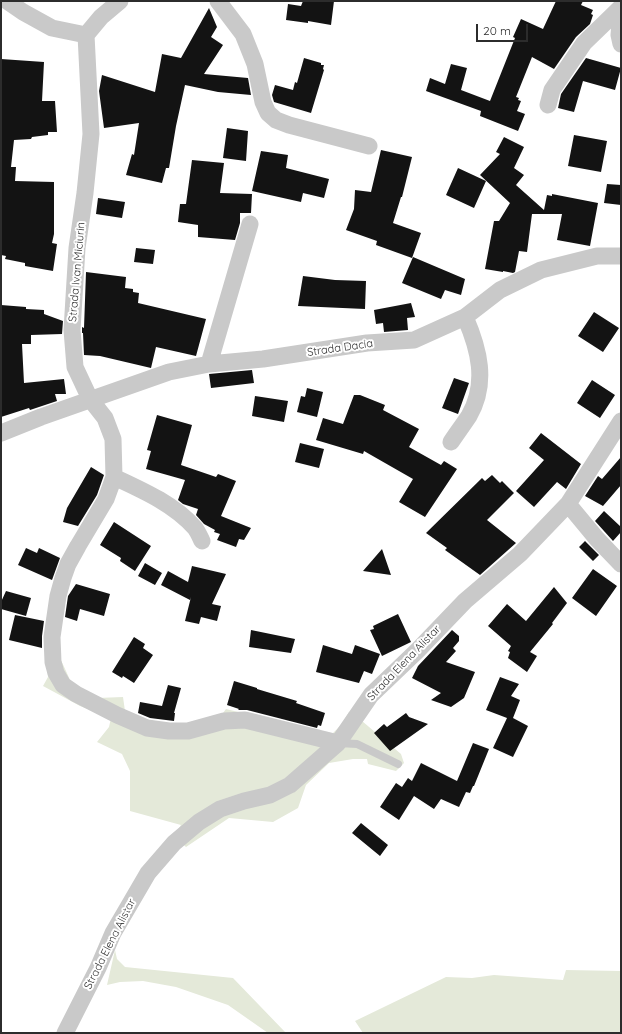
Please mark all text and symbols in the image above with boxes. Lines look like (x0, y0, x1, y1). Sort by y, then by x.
scale bar (478, 16, 530, 42)
text: 20 m (483, 23, 511, 38)
street label: Strada Ivan Miciurin (66, 221, 88, 323)
street label: Strada Dacia (306, 337, 374, 359)
street label: Strada Elena Alistar (365, 623, 443, 703)
street label: Strada Elena Alistar (81, 897, 139, 991)

